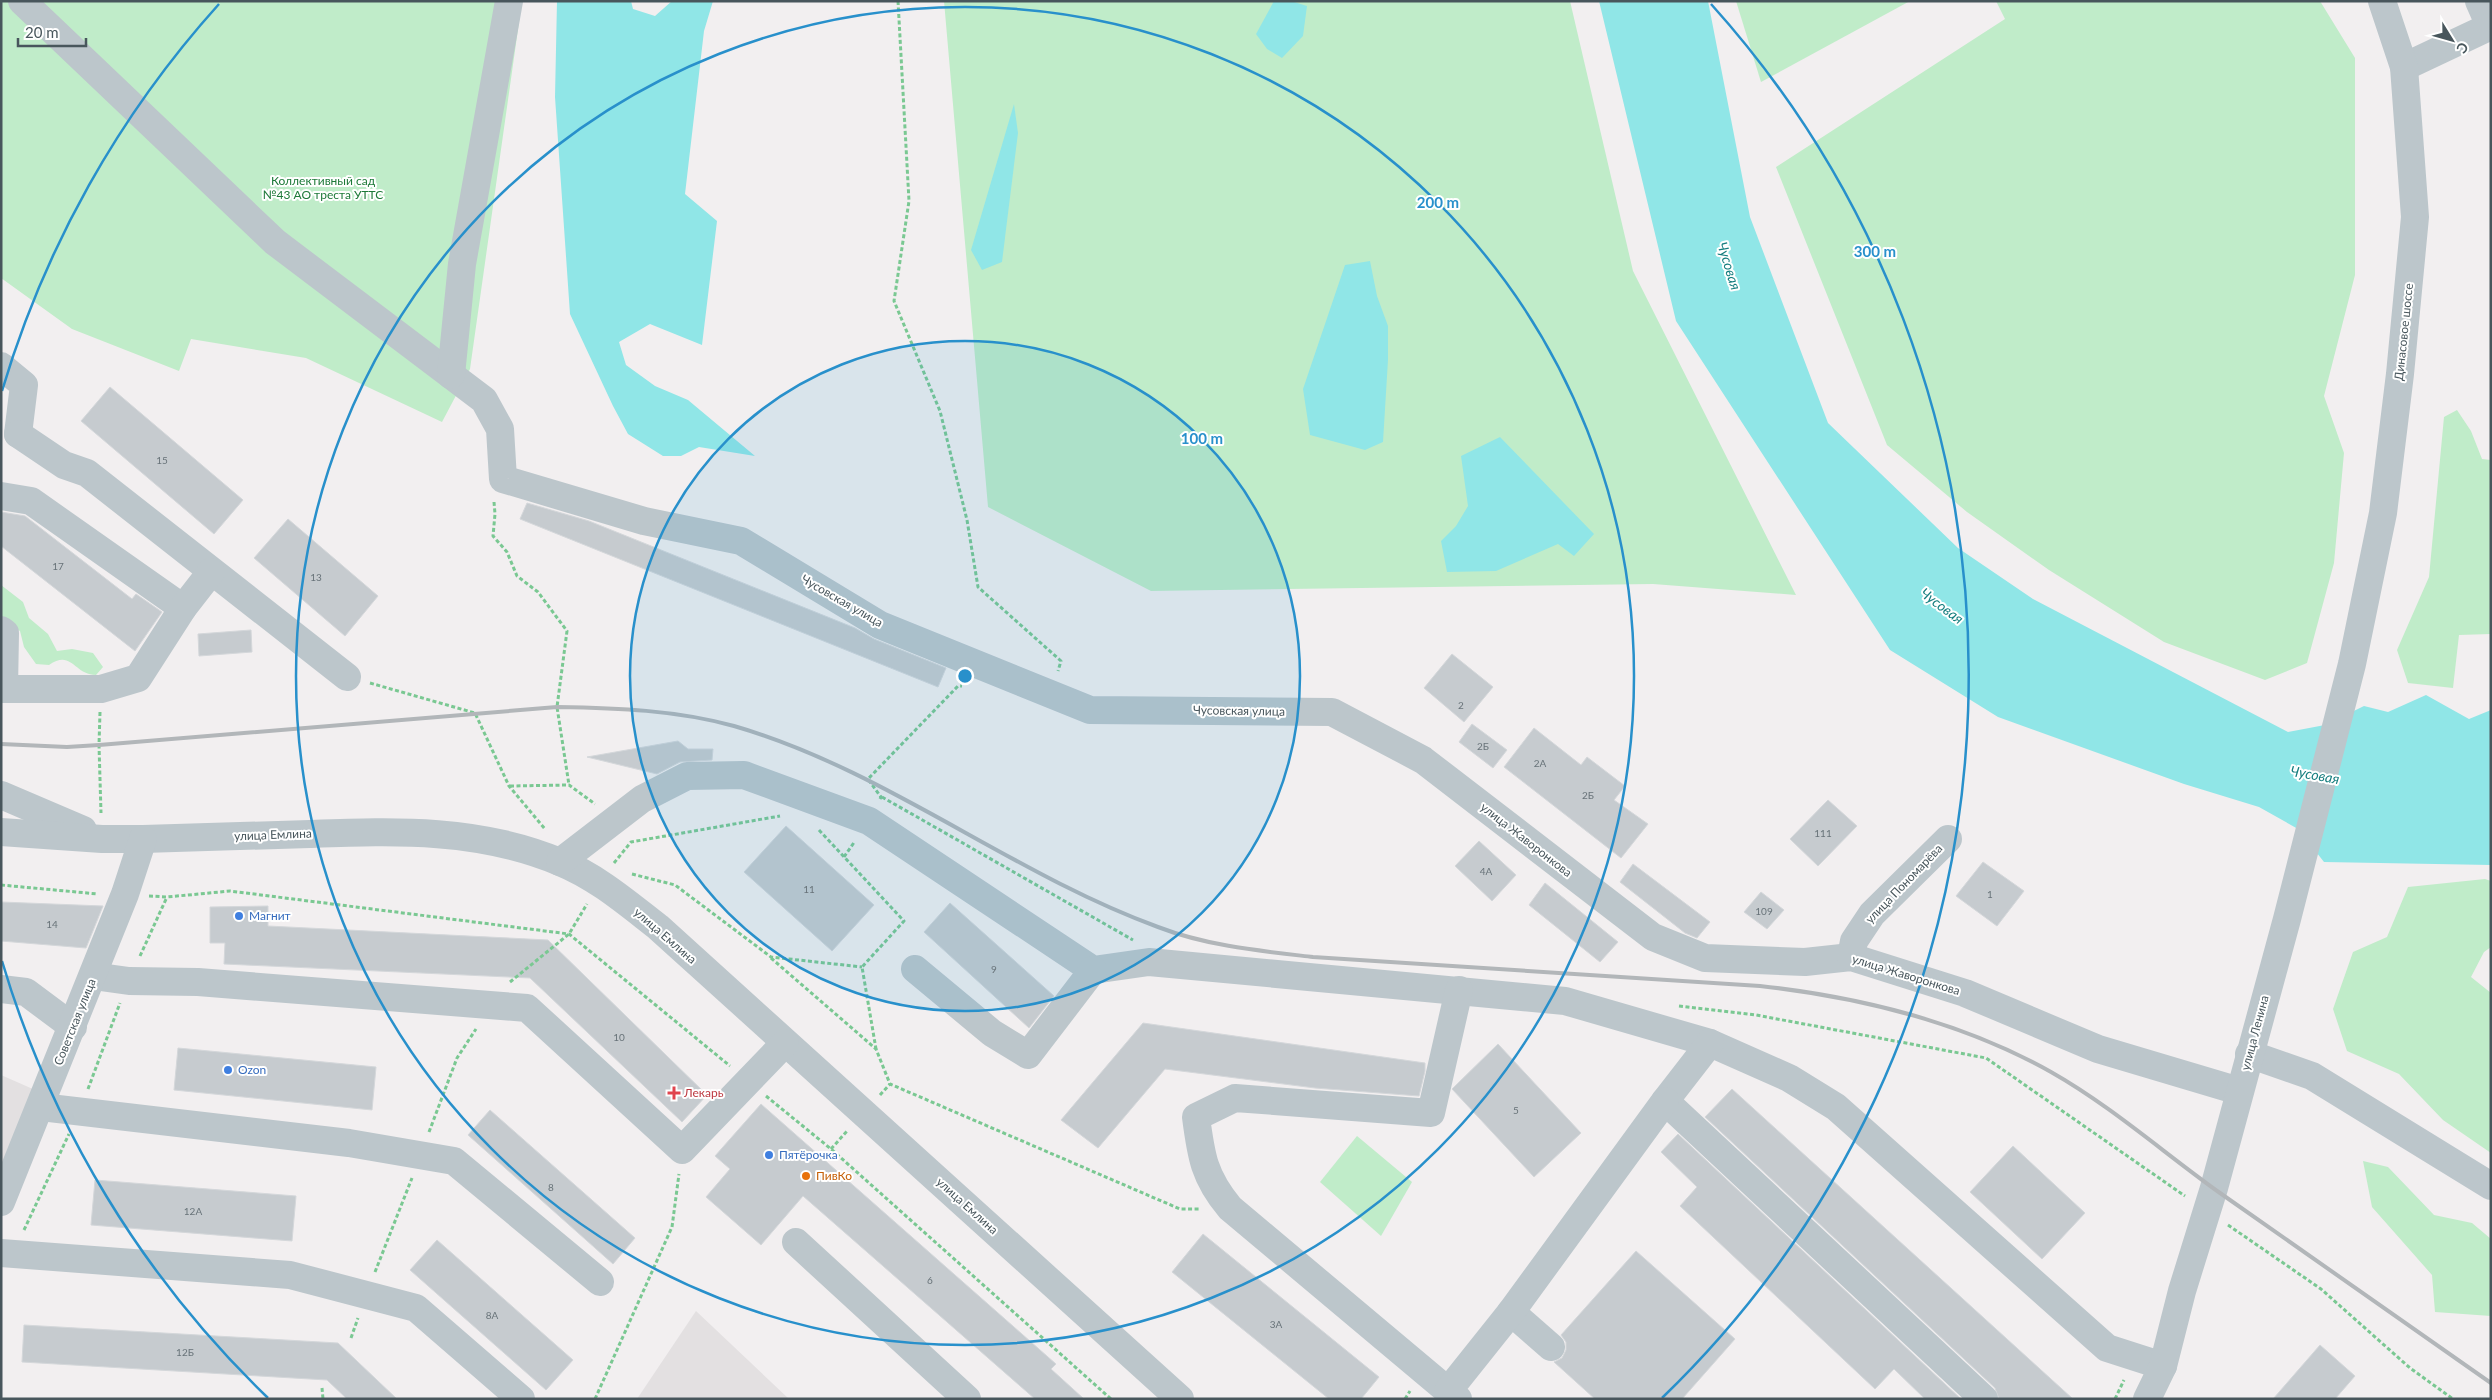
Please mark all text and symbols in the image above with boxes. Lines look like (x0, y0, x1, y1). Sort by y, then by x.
scale bar (18, 15, 85, 47)
north arrow (2427, 15, 2477, 65)
text: 20 m (25, 23, 59, 41)
text: С (2453, 39, 2472, 58)
park label: Коллективный сад №43 АО треста УТТС (263, 173, 383, 202)
text: 200 m (1417, 193, 1459, 211)
water label: Чусовая (1714, 240, 1745, 292)
text: 300 m (1854, 242, 1896, 260)
street label: Динасовое шоссе (2391, 283, 2416, 381)
text: 100 m (1181, 429, 1223, 447)
house number: 15 (156, 454, 168, 466)
house number: 17 (52, 560, 64, 572)
house number: 13 (310, 571, 322, 583)
street label: Чусовская улица (799, 571, 886, 630)
water label: Чусовая (1917, 584, 1967, 627)
centre of rings (956, 667, 974, 685)
house number: 2 (1458, 699, 1464, 711)
street label: Чусовская улица (1193, 702, 1285, 719)
house number: 2Б (1477, 740, 1489, 752)
house number: 2А (1534, 757, 1547, 769)
water label: Чусовая (2289, 762, 2341, 787)
house number: 2Б (1582, 789, 1594, 801)
street label: улица Жаворонкова (1478, 799, 1575, 880)
street label: улица Емлина (234, 826, 312, 843)
house number: 111 (1814, 827, 1832, 839)
street label: улица Пономарёва (1862, 841, 1945, 926)
house number: 4А (1480, 865, 1493, 877)
house number: 11 (803, 883, 815, 895)
house number: 1 (1987, 888, 1993, 900)
street label: улица Емлина (631, 904, 700, 967)
house number: 109 (1755, 905, 1773, 917)
place label: Магнит (249, 908, 291, 923)
marker: Магнит (233, 910, 245, 922)
house number: 14 (46, 918, 58, 930)
street label: улица Жаворонкова (1850, 951, 1962, 998)
house number: 9 (991, 963, 997, 975)
street label: Советская улица (50, 976, 99, 1067)
street label: улица Ленина (2237, 994, 2272, 1072)
house number: 10 (613, 1031, 625, 1043)
place label: Ozon (238, 1062, 266, 1077)
marker: Ozon (222, 1064, 234, 1076)
place label: Лекарь (683, 1085, 724, 1100)
marker: Лекарь (668, 1087, 680, 1099)
house number: 5 (1513, 1104, 1519, 1116)
place label: Пятёрочка (779, 1147, 838, 1162)
marker: Пятёрочка (763, 1149, 775, 1161)
place label: ПивКо (816, 1168, 852, 1183)
marker: ПивКо (800, 1170, 812, 1182)
street label: улица Емлина (933, 1174, 1001, 1237)
house number: 8 (548, 1181, 554, 1193)
house number: 12А (184, 1205, 202, 1217)
house number: 6 (927, 1274, 933, 1286)
house number: 8А (486, 1309, 499, 1321)
house number: 3А (1270, 1318, 1283, 1330)
house number: 12Б (176, 1346, 194, 1358)

